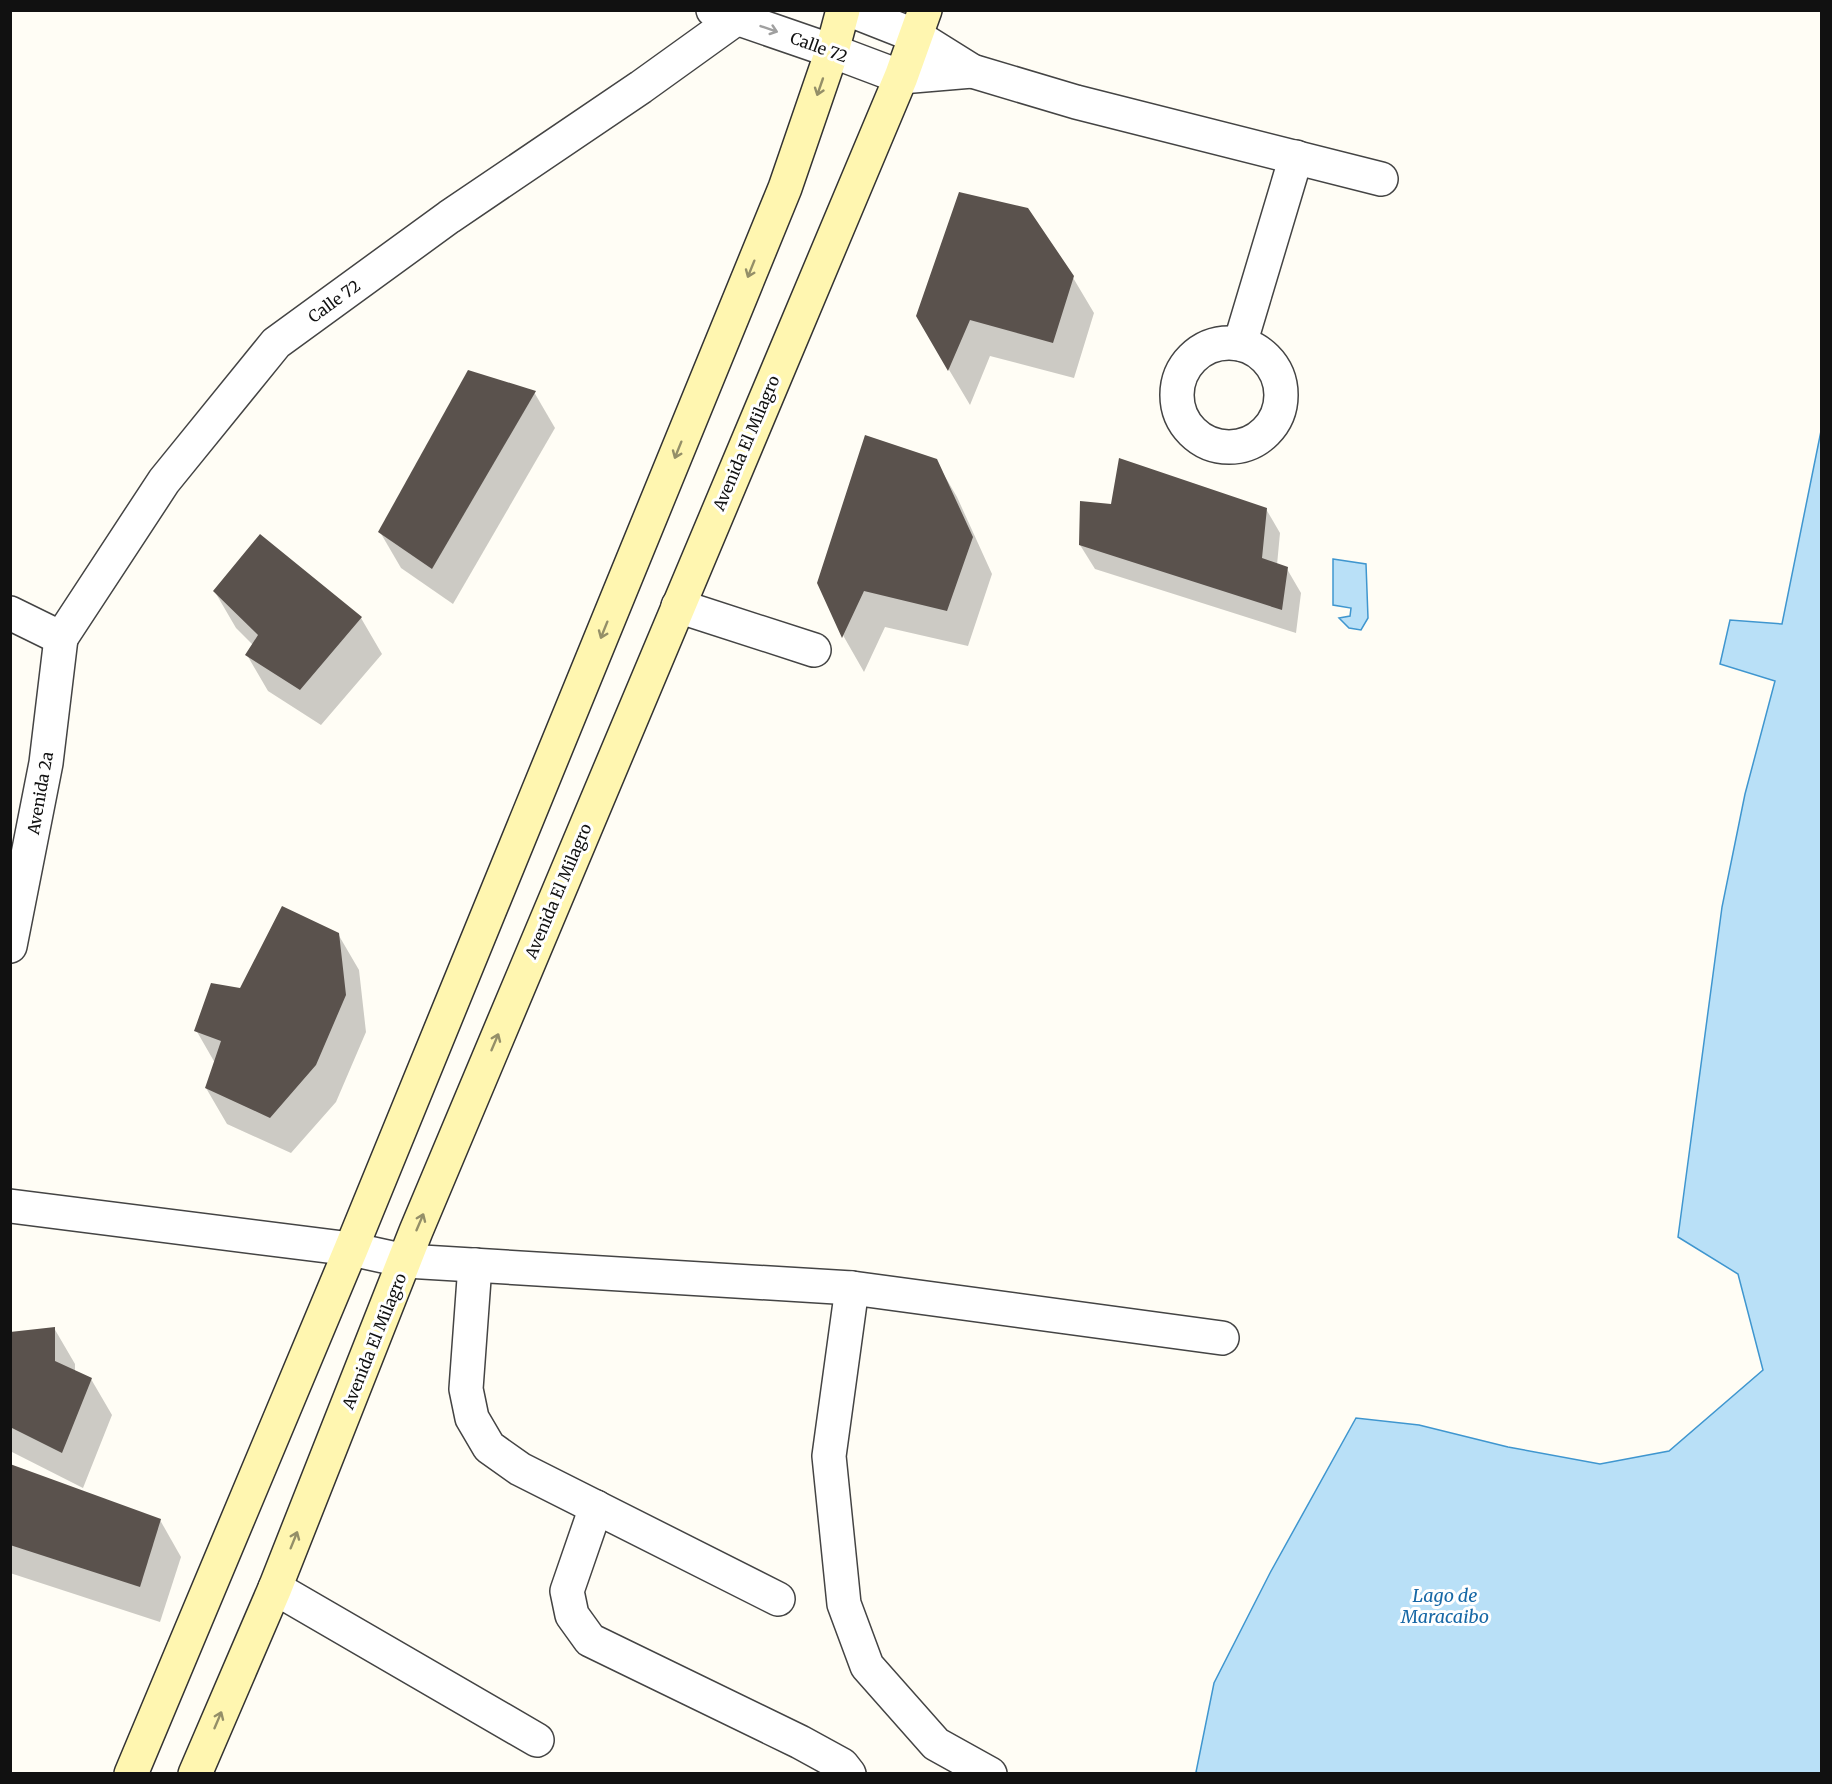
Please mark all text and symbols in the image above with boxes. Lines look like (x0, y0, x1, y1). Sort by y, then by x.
one-way arrow (759, 24, 778, 35)
street label: Calle 72 (788, 27, 850, 67)
one-way arrow (814, 77, 825, 96)
one-way arrow (745, 259, 756, 278)
street label: Calle 72 (304, 275, 364, 327)
street label: Avenida El Milagro (708, 372, 784, 515)
one-way arrow (672, 440, 683, 458)
one-way arrow (598, 620, 609, 639)
street label: Avenida 2a (23, 750, 57, 837)
street label: Avenida El Milagro (520, 820, 596, 963)
one-way arrow (490, 1034, 501, 1052)
one-way arrow (415, 1214, 426, 1232)
street label: Avenida El Milagro (337, 1270, 410, 1413)
one-way arrow (289, 1531, 300, 1550)
water label: Lago de Maracaibo (1400, 1584, 1489, 1628)
one-way arrow (213, 1711, 224, 1729)

